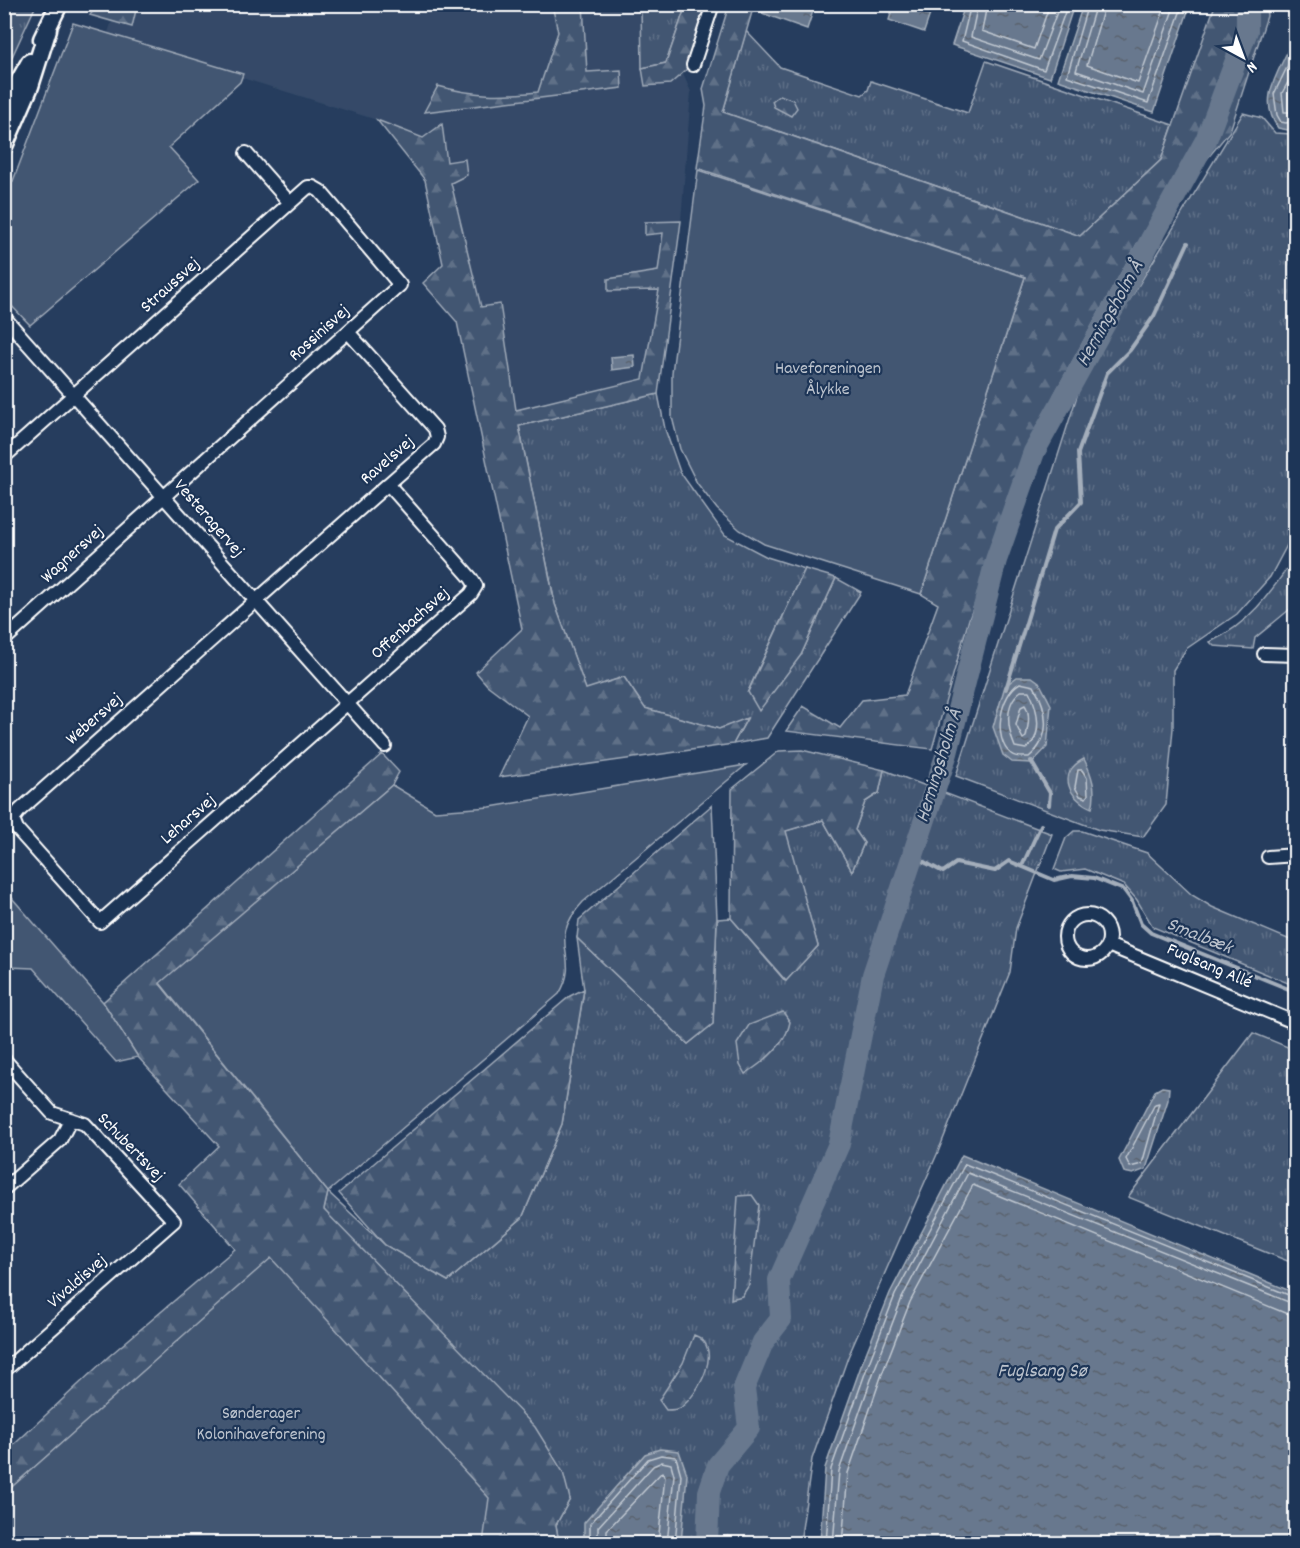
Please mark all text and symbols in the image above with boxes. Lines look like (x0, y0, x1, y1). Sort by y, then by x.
north arrow (1213, 27, 1273, 87)
text: N (1241, 55, 1262, 78)
street label: Straussvej (136, 252, 206, 320)
water label: Herningsholm Å (1070, 254, 1152, 372)
street label: Rossinisvej (284, 300, 356, 368)
park label: Haveforeningen Ålykke (775, 357, 881, 403)
street label: Ravelsvej (355, 430, 421, 492)
street label: Vesteragervej (167, 474, 249, 564)
street label: Wagnersvej (36, 520, 110, 590)
street label: Offenbachsvej (366, 582, 456, 666)
street label: Webersvej (61, 688, 129, 752)
water label: Herningsholm Å (909, 704, 971, 826)
street label: Leharsvej (156, 789, 222, 851)
water label: Smalbæk (1162, 911, 1238, 964)
street label: Fuglsang Allé (1162, 938, 1256, 996)
street label: Schubertsvej (90, 1108, 170, 1188)
street label: Vivaldisvej (43, 1249, 113, 1315)
water label: Fuglsang Sø (997, 1358, 1089, 1386)
park label: Sønderager Kolonihaveforening (196, 1402, 326, 1448)

